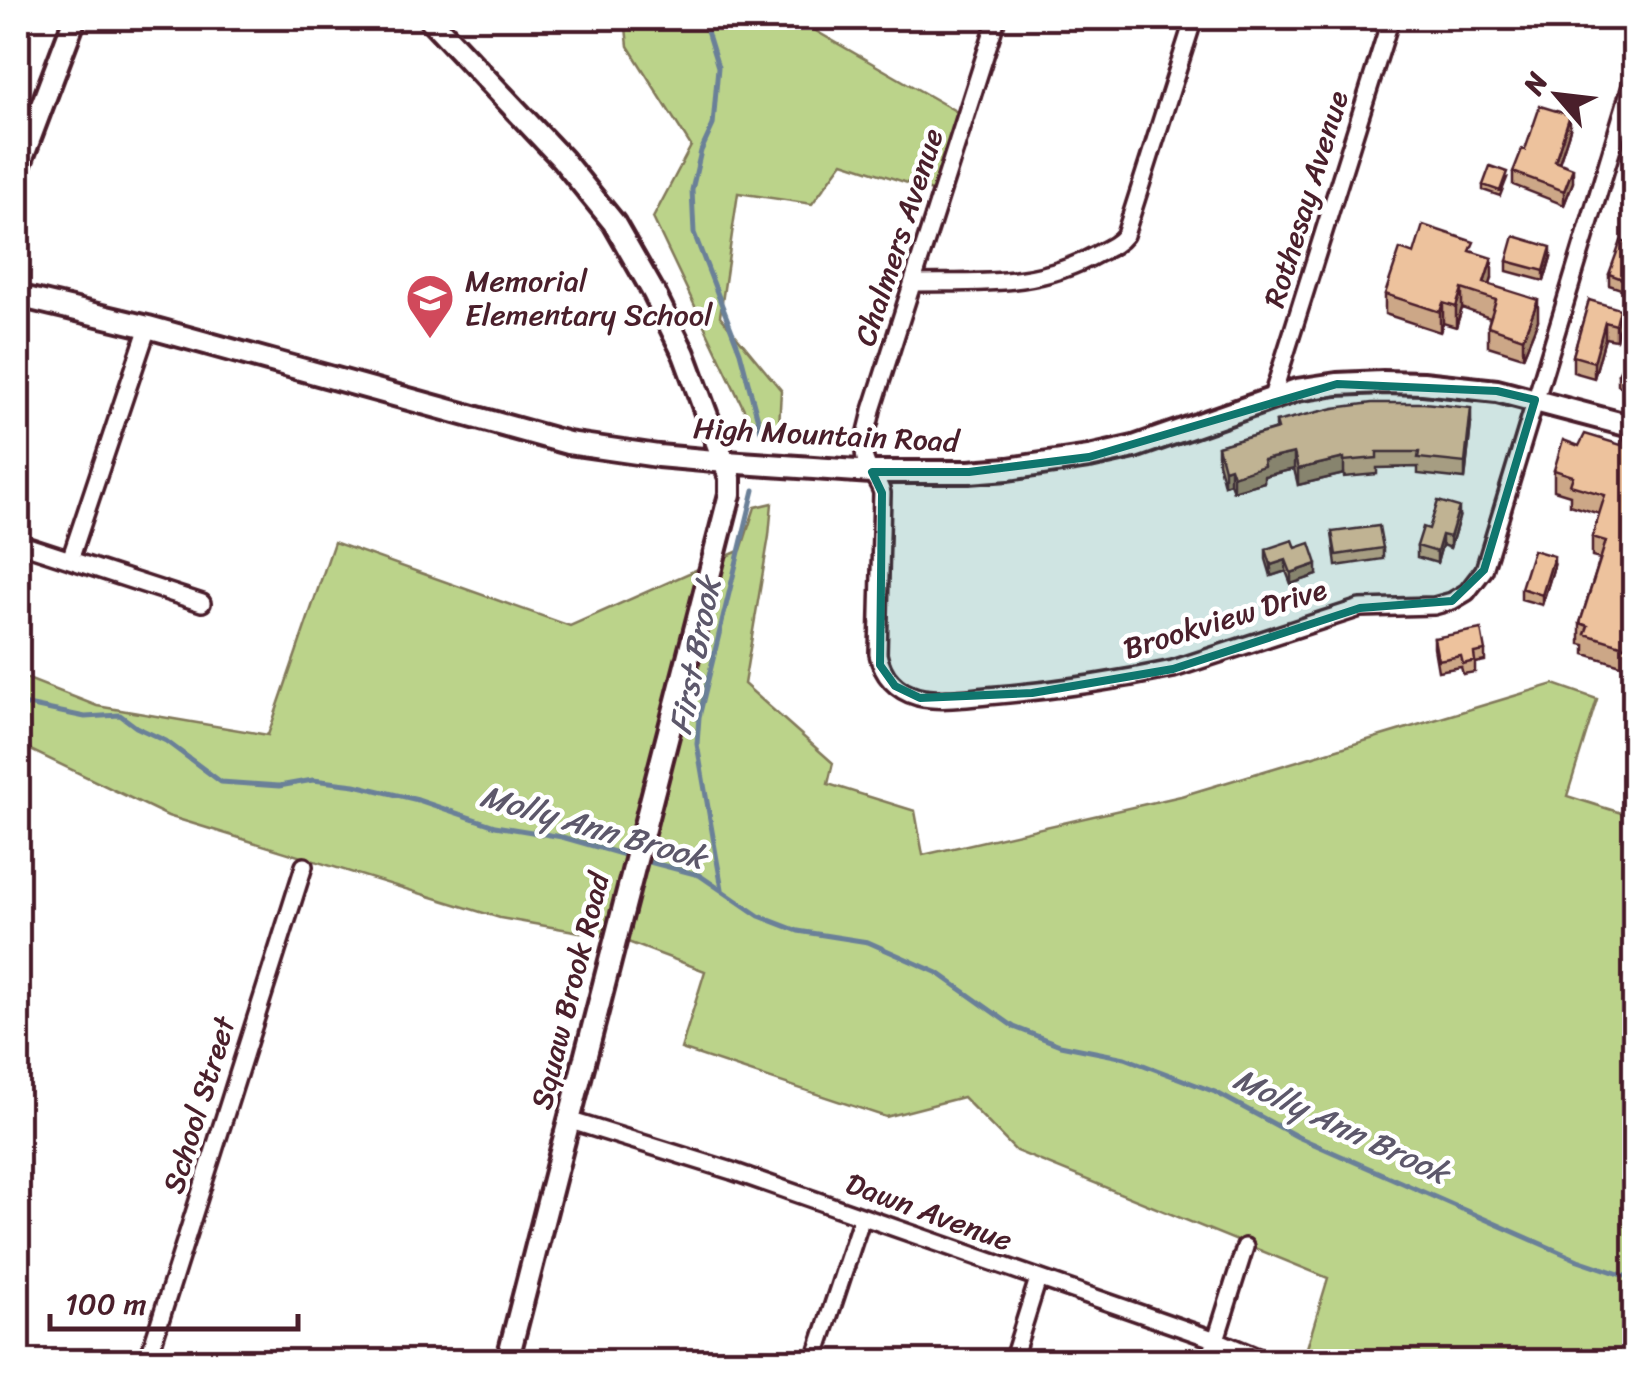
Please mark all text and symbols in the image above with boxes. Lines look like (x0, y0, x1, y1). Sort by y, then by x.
north arrow (1507, 45, 1607, 145)
text: N (1509, 63, 1562, 104)
street label: Rothesay Avenue (1247, 84, 1365, 314)
street label: Chalmers Avenue (838, 121, 960, 353)
place label: Memorial Elementary School (465, 254, 713, 342)
school or university icon: Memorial Elementary School (404, 272, 456, 340)
street label: High Mountain Road (692, 401, 962, 469)
street label: Brookview Drive (1116, 562, 1334, 676)
water label: First Brook (652, 569, 739, 739)
water label: Molly Ann Brook (474, 768, 716, 887)
street label: Squaw Brook Road (514, 865, 626, 1115)
street label: School Street (146, 1008, 252, 1200)
water label: Molly Ann Brook (1224, 1051, 1462, 1203)
street label: Dawn Avenue (838, 1157, 1020, 1267)
scale bar (50, 1269, 298, 1331)
text: 100 m (65, 1277, 147, 1331)

